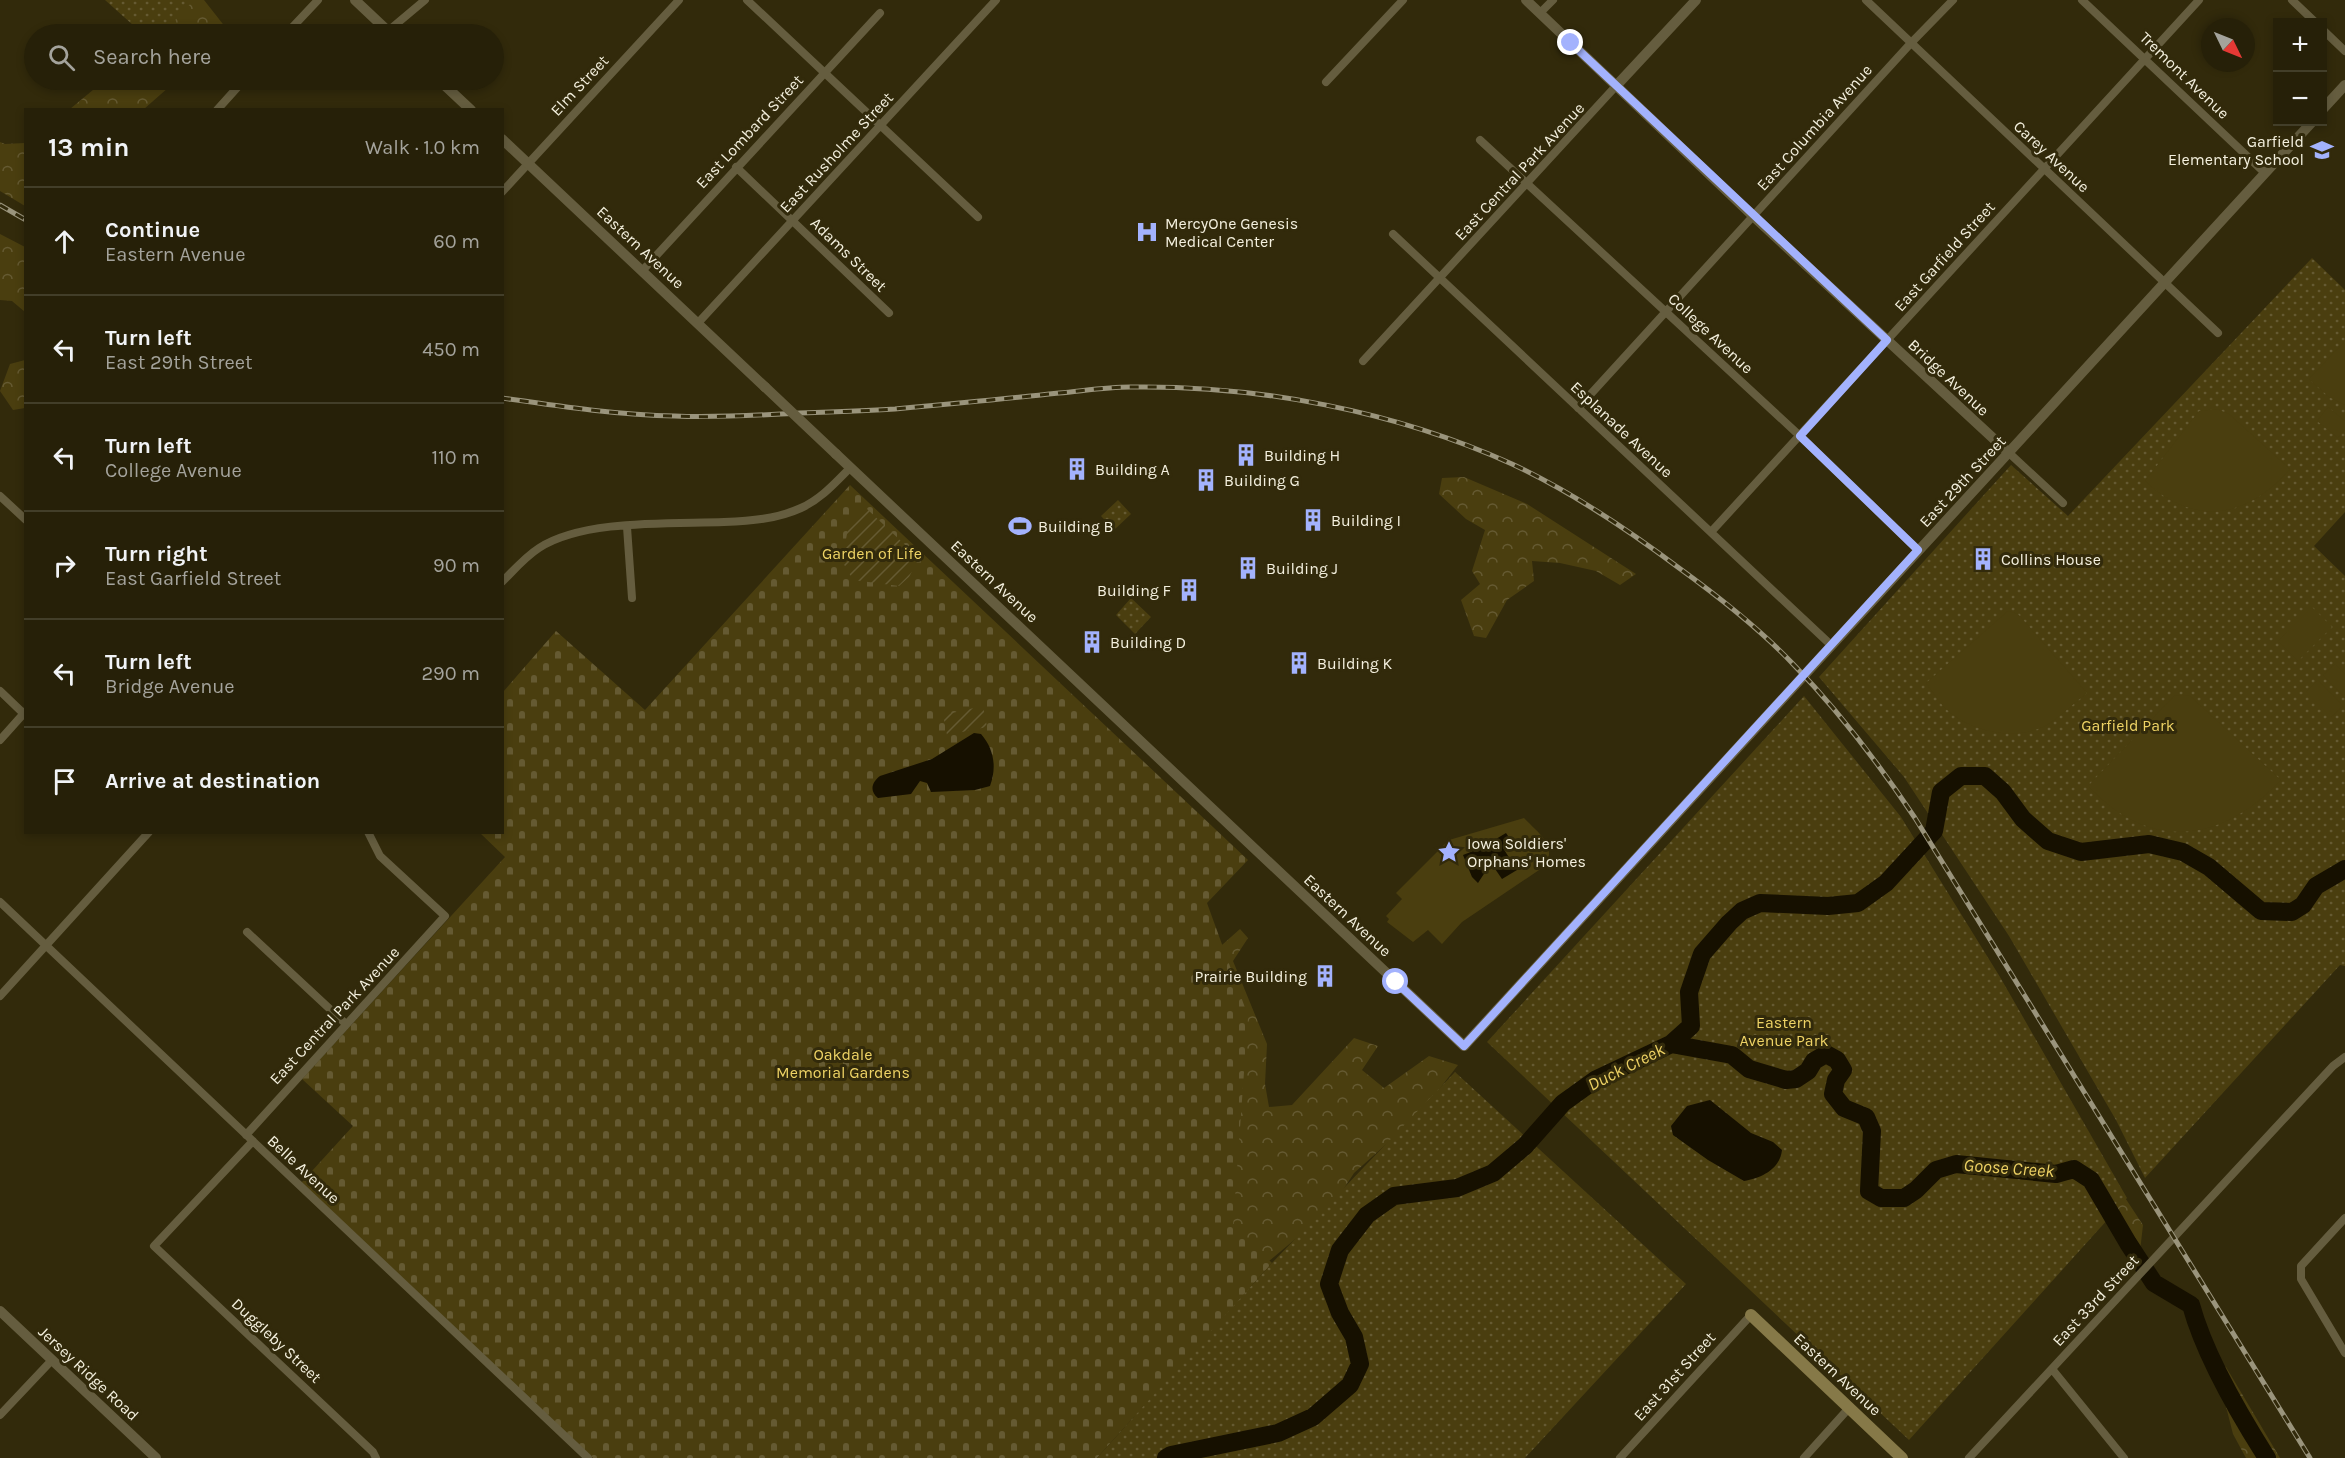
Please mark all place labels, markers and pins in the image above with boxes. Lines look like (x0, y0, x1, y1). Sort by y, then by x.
place label: Garfield Elementary School (2168, 132, 2304, 169)
school or university icon: Garfield Elementary School (2309, 137, 2335, 163)
place label: MercyOne Genesis Medical Center (1165, 214, 1298, 251)
hospital icon: MercyOne Genesis Medical Center (1134, 219, 1160, 245)
building icon: Building H (1233, 442, 1259, 468)
place label: Building H (1264, 446, 1340, 465)
building icon: Building A (1064, 456, 1090, 482)
place label: Building A (1095, 460, 1170, 479)
building icon: Building G (1193, 467, 1219, 493)
place label: Building G (1224, 471, 1300, 490)
building icon: Building I (1300, 507, 1326, 533)
place label: Building I (1331, 511, 1401, 530)
sports icon: Building B (1007, 513, 1033, 539)
place label: Building B (1038, 517, 1114, 536)
building icon: Collins House (1970, 546, 1996, 572)
place label: Collins House (2001, 550, 2101, 569)
building icon: Building J (1235, 555, 1261, 581)
place label: Building J (1266, 559, 1338, 578)
building icon: Building F (1176, 577, 1202, 603)
place label: Building F (1097, 581, 1171, 600)
building icon: Building D (1079, 629, 1105, 655)
place label: Building D (1110, 633, 1186, 652)
building icon: Building K (1286, 650, 1312, 676)
place label: Building K (1317, 654, 1393, 673)
place label: Iowa Soldiers' Orphans' Homes (1467, 834, 1586, 871)
place icon: Iowa Soldiers' Orphans' Homes (1436, 839, 1462, 865)
building icon: Prairie Building (1312, 963, 1338, 989)
place label: Prairie Building (1194, 967, 1307, 986)

